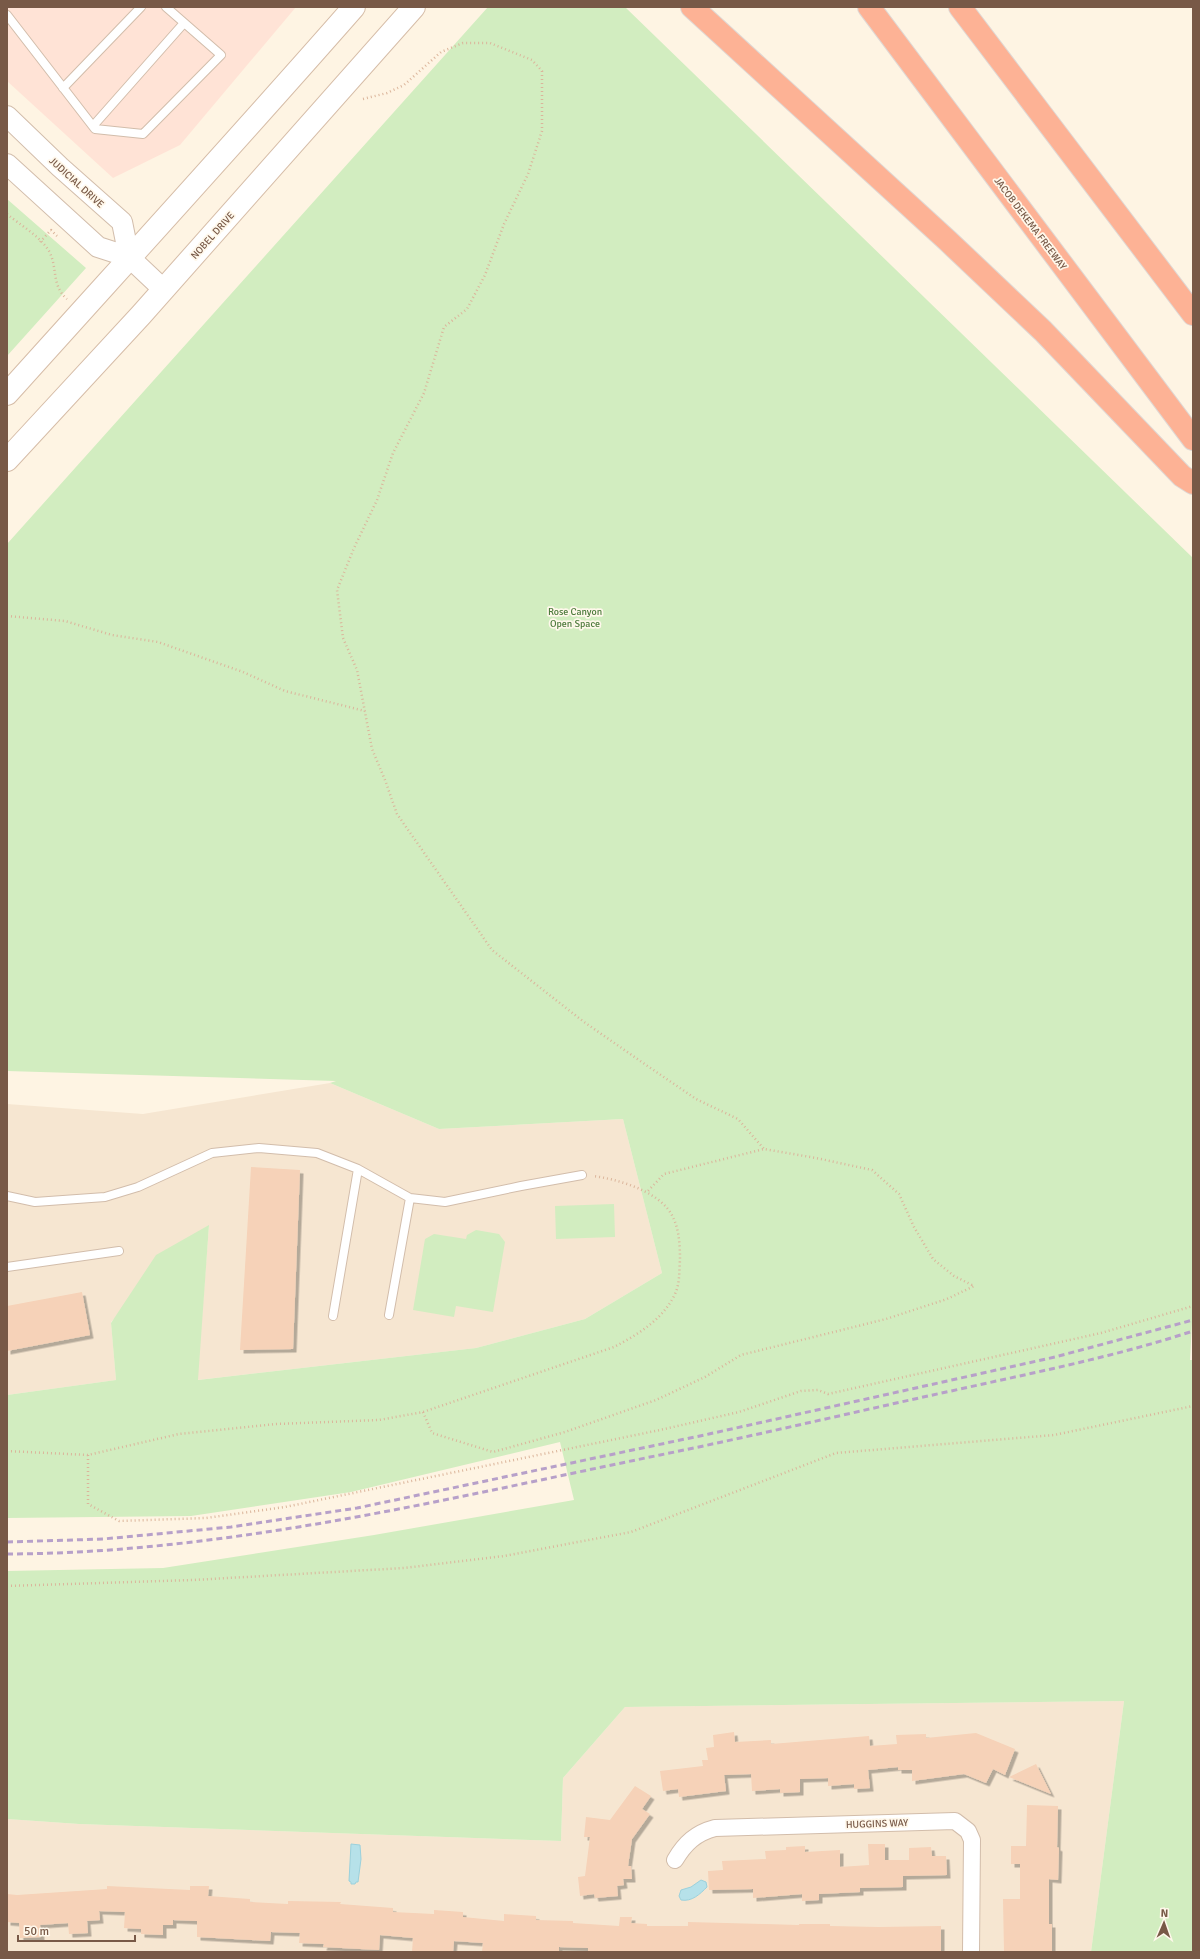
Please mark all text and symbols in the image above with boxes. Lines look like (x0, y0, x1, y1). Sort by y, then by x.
street label: JUDICIAL DRIVE (46, 155, 107, 211)
street label: JACOB DEKEMA FREEWAY (992, 175, 1069, 272)
street label: NOBEL DRIVE (188, 209, 237, 262)
park label: Rose Canyon Open Space (548, 606, 602, 630)
street label: HUGGINS WAY (846, 1817, 909, 1831)
north arrow (1144, 1903, 1184, 1943)
text: N (1160, 1907, 1168, 1920)
scale bar (18, 1917, 135, 1943)
text: 50 m (24, 1924, 49, 1939)

